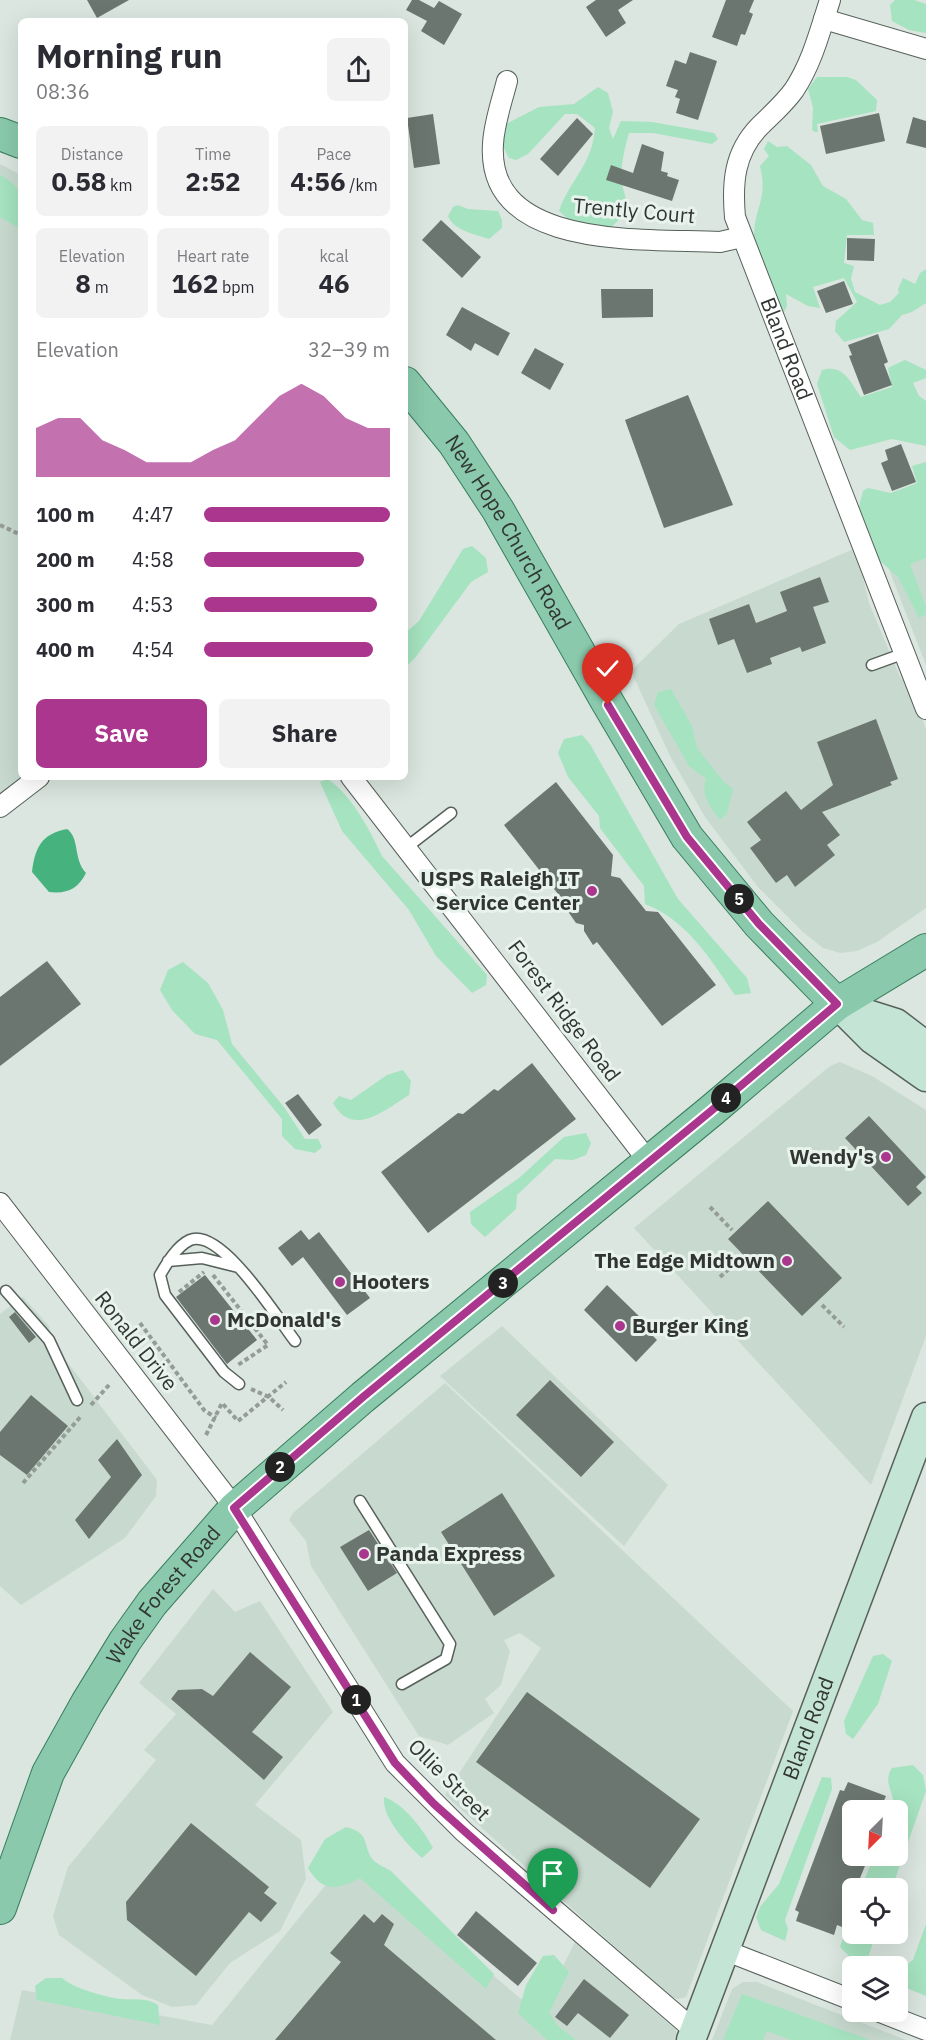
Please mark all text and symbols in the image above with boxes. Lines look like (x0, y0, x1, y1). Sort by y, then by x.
text: Morning run (36, 34, 222, 77)
button: share (327, 38, 390, 101)
text: 08:36 (36, 78, 90, 105)
text: Distance (61, 144, 123, 164)
text: Time (195, 144, 231, 164)
text: Pace (317, 144, 351, 164)
text: 0.58 (51, 164, 106, 198)
text: 2:52 (185, 164, 241, 198)
text: 4:56 (290, 164, 346, 198)
text: km (106, 175, 133, 195)
text: /km (346, 175, 378, 195)
street label: Trently Court (572, 191, 696, 229)
text: Elevation (59, 246, 125, 266)
text: Heart rate (177, 246, 249, 266)
text: kcal (319, 246, 349, 266)
text: 8 (75, 266, 91, 300)
text: 162 (171, 266, 218, 300)
text: 46 (318, 266, 350, 300)
text: m (91, 277, 109, 297)
text: bpm (218, 277, 255, 297)
street label: Bland Road (754, 293, 820, 404)
text: Elevation (36, 336, 119, 363)
text: 32–39 m (308, 336, 390, 363)
street label: New Hope Church Road (439, 429, 578, 635)
text: 100 m (36, 501, 95, 528)
text: 4:47 (132, 501, 174, 528)
text: 200 m (36, 546, 95, 573)
text: 4:58 (132, 546, 174, 573)
text: 300 m (36, 591, 95, 618)
text: 4:53 (132, 591, 174, 618)
text: 400 m (36, 636, 95, 663)
text: 4:54 (132, 636, 174, 663)
pin (582, 643, 633, 705)
icon: check (591, 652, 624, 685)
button: Save (36, 699, 207, 768)
button: Share (219, 699, 390, 768)
place label: USPS Raleigh IT Service Center (420, 864, 581, 916)
marker: USPS Raleigh IT Service Center (585, 884, 599, 898)
pin: 5 (724, 884, 754, 914)
text: 5 (734, 889, 744, 909)
street label: Forest Ridge Road (502, 934, 627, 1087)
pin: 4 (711, 1083, 741, 1113)
text: 4 (721, 1088, 731, 1108)
place label: Wendy's (789, 1142, 874, 1170)
marker: Wendy's (879, 1150, 893, 1164)
place label: The Edge Midtown (594, 1246, 775, 1274)
marker: The Edge Midtown (780, 1254, 794, 1268)
place label: Hooters (352, 1267, 430, 1295)
pin: 3 (488, 1268, 518, 1298)
text: 3 (498, 1273, 508, 1293)
marker: Hooters (333, 1275, 347, 1289)
street label: Ronald Drive (89, 1285, 185, 1396)
place label: McDonald's (227, 1305, 341, 1333)
place label: Burger King (632, 1311, 749, 1339)
marker: McDonald's (208, 1313, 222, 1327)
marker: Burger King (613, 1319, 627, 1333)
pin: 2 (265, 1452, 295, 1482)
text: 2 (275, 1457, 285, 1477)
street label: Wake Forest Road (99, 1519, 226, 1669)
place label: Panda Express (376, 1539, 522, 1567)
marker: Panda Express (357, 1547, 371, 1561)
street label: Bland Road (775, 1673, 840, 1784)
pin: 1 (341, 1685, 371, 1715)
text: 1 (351, 1690, 361, 1710)
street label: Ollie Street (402, 1732, 497, 1827)
north arrow (842, 1800, 908, 1866)
map controls (842, 1800, 908, 2022)
pin (527, 1848, 578, 1910)
icon: arrive (536, 1857, 569, 1890)
button: locate (842, 1878, 908, 1944)
button: layers (842, 1956, 908, 2022)

